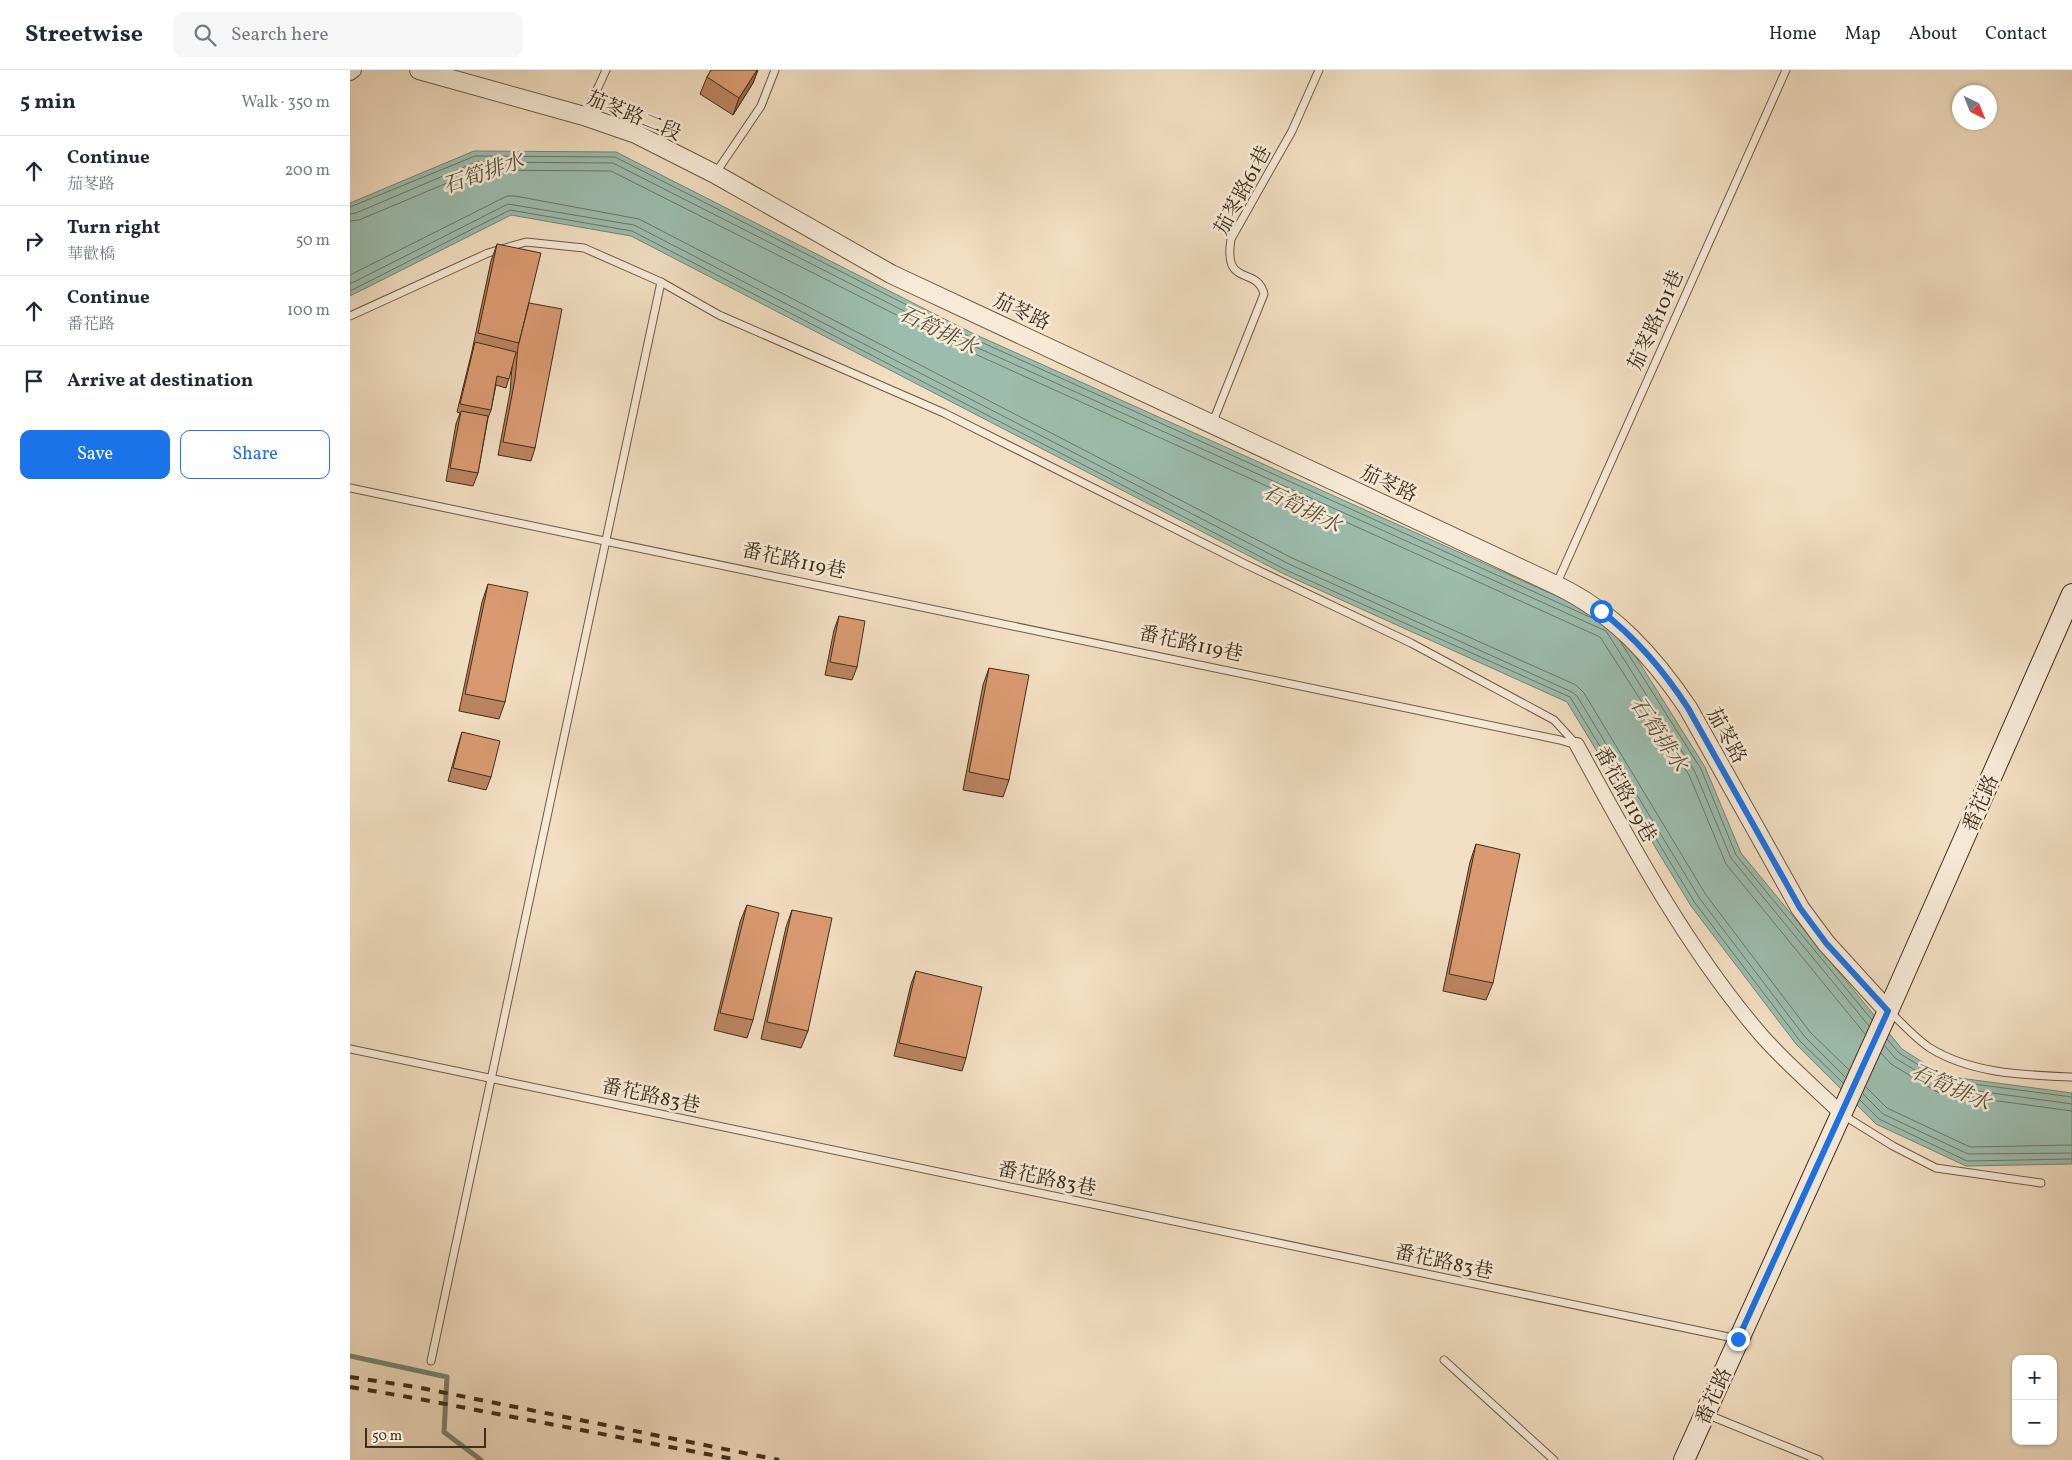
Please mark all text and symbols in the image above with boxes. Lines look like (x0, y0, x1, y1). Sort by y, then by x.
search box (173, 12, 523, 57)
text: Streetwise (25, 18, 143, 52)
icon: search (191, 21, 219, 49)
text: Search here (231, 22, 328, 48)
text: Home (1769, 22, 1817, 47)
text: Map (1845, 22, 1881, 47)
text: About (1909, 22, 1957, 47)
text: Contact (1985, 22, 2047, 47)
street label: 茄苳路二段 (582, 85, 685, 149)
north arrow (1952, 85, 1997, 130)
text: 5 min (20, 88, 76, 117)
text: Walk · 350 m (242, 92, 330, 114)
street label: 茄苳路61巷 (1208, 141, 1279, 241)
text: Continue (67, 145, 150, 171)
water label: 石筍排水 (439, 146, 530, 202)
icon: ahead (20, 157, 48, 185)
text: 200 m (285, 160, 330, 182)
text: 茄苳路 (67, 174, 115, 196)
text: Turn right (67, 215, 160, 241)
icon: right (20, 227, 48, 255)
text: 50 m (296, 230, 330, 252)
text: 華歡橋 (67, 244, 115, 266)
street label: 茄苳路101巷 (1622, 266, 1691, 376)
text: Continue (67, 285, 150, 311)
street label: 茄苳路 (988, 287, 1054, 338)
icon: ahead (20, 297, 48, 325)
text: 100 m (287, 300, 330, 322)
water label: 石筍排水 (893, 300, 983, 364)
text: 番花路 (67, 314, 115, 336)
icon: arrive (20, 367, 48, 395)
text: Arrive at destination (67, 368, 253, 394)
button: Save (20, 430, 170, 479)
button: Share (180, 430, 330, 479)
street label: 茄苳路 (1355, 459, 1421, 510)
water label: 石筍排水 (1257, 478, 1347, 542)
street label: 番花路119巷 (739, 537, 848, 587)
route start (1590, 600, 1613, 623)
street label: 番花路119巷 (1136, 620, 1245, 670)
water label: 石筍排水 (1622, 692, 1694, 779)
street label: 茄苳路 (1698, 703, 1752, 769)
street label: 番花路119巷 (1586, 742, 1662, 848)
street label: 番花路 (1957, 771, 2007, 837)
water label: 石筍排水 (1906, 1058, 1996, 1120)
street label: 番花路83巷 (599, 1073, 703, 1121)
street label: 番花路83巷 (995, 1156, 1099, 1204)
street label: 番花路83巷 (1392, 1239, 1496, 1287)
route end (1727, 1328, 1750, 1351)
map controls (2012, 1355, 2057, 1445)
button: + (2012, 1355, 2057, 1400)
street label: 番花路 (1690, 1364, 1740, 1430)
button: − (2012, 1400, 2057, 1445)
scale bar (365, 1425, 486, 1448)
text: 50 m (372, 1427, 402, 1446)

